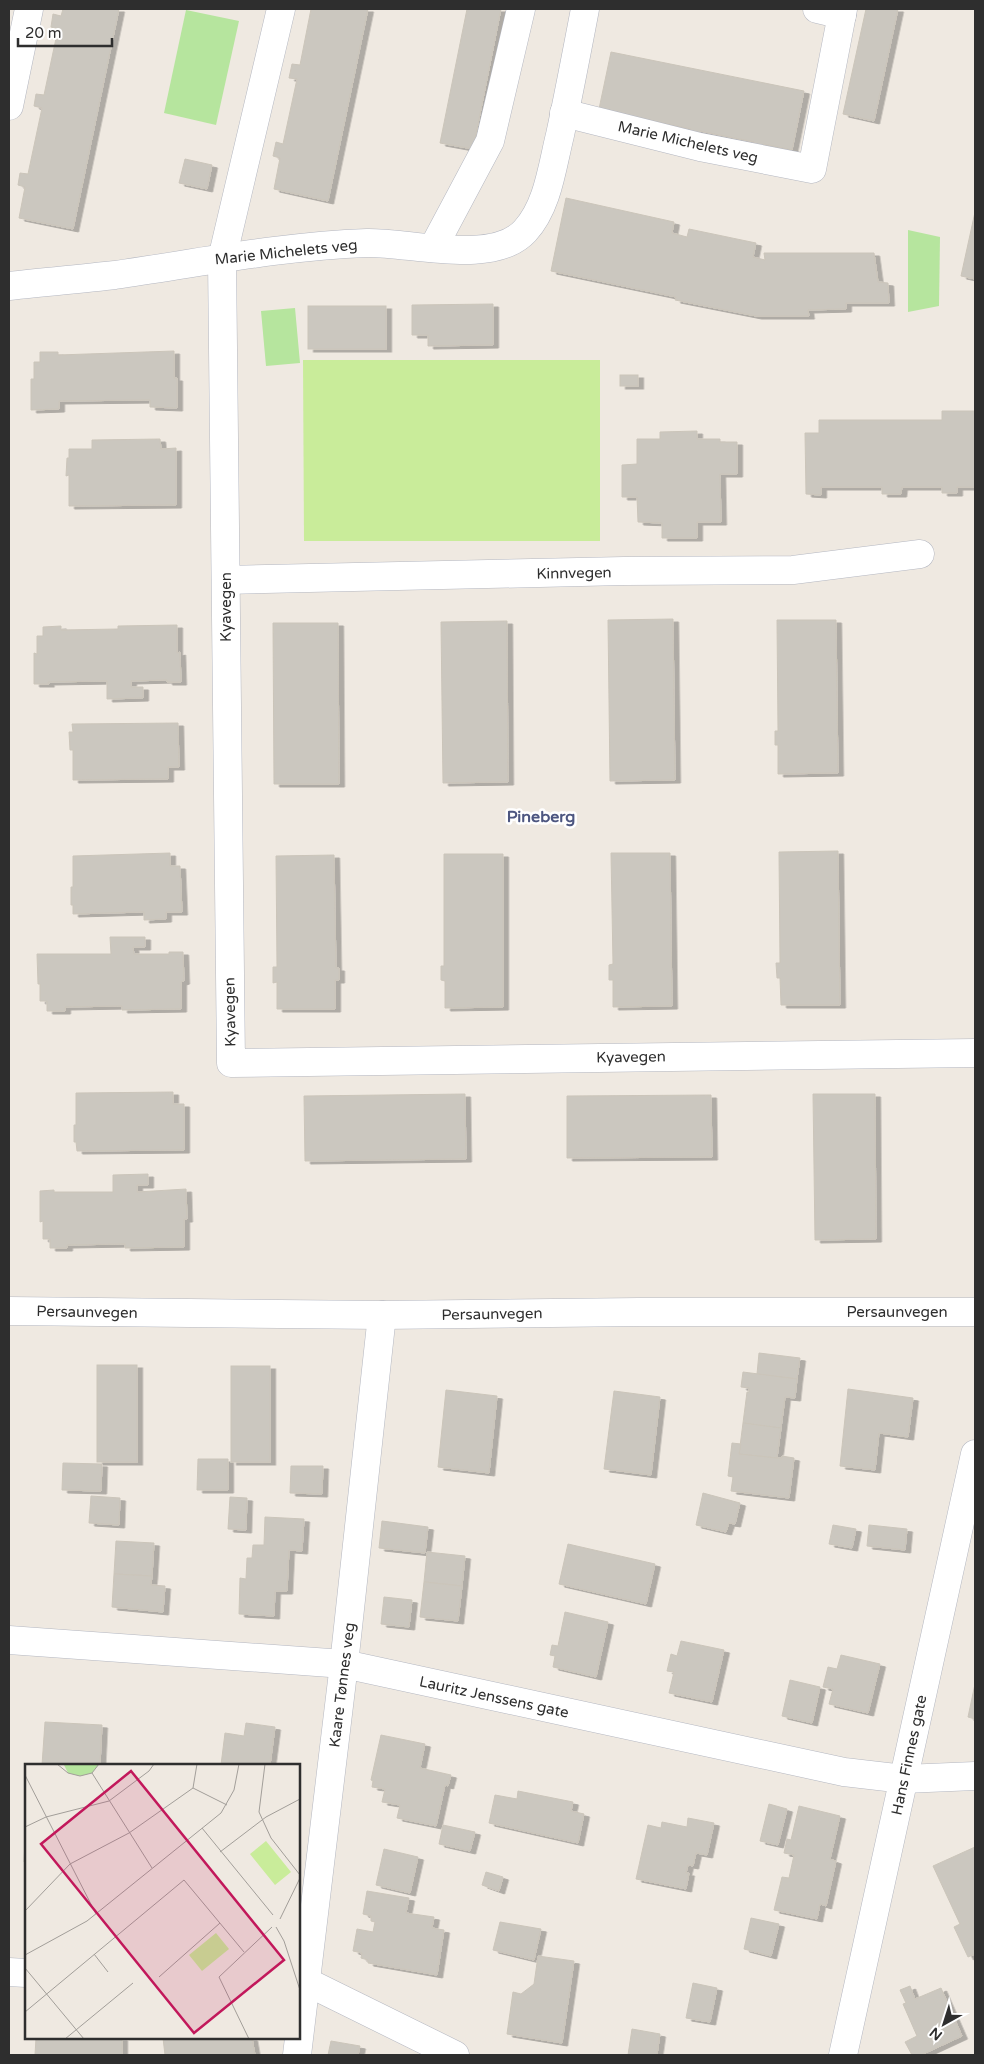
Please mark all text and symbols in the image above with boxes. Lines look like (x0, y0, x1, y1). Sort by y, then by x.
scale bar (18, 15, 111, 47)
text: 20 m (25, 24, 62, 42)
street label: Marie Michelets veg (616, 117, 760, 167)
street label: Marie Michelets veg (214, 236, 358, 268)
street label: Kinnvegen (536, 563, 612, 583)
street label: Kyavegen (217, 572, 235, 642)
district label: Pineberg (507, 807, 575, 827)
street label: Kyavegen (220, 977, 240, 1047)
street label: Kyavegen (596, 1047, 666, 1067)
street label: Persaunvegen (36, 1302, 138, 1322)
street label: Persaunvegen (846, 1303, 948, 1321)
street label: Persaunvegen (441, 1304, 543, 1324)
street label: Kaare Tønnes veg (325, 1621, 359, 1749)
street label: Lauritz Jenssens gate (418, 1672, 570, 1722)
street label: Hans Finnes gate (887, 1693, 931, 1817)
inset map (25, 1764, 300, 2039)
north arrow (919, 1999, 969, 2049)
text: N (926, 2024, 946, 2044)

